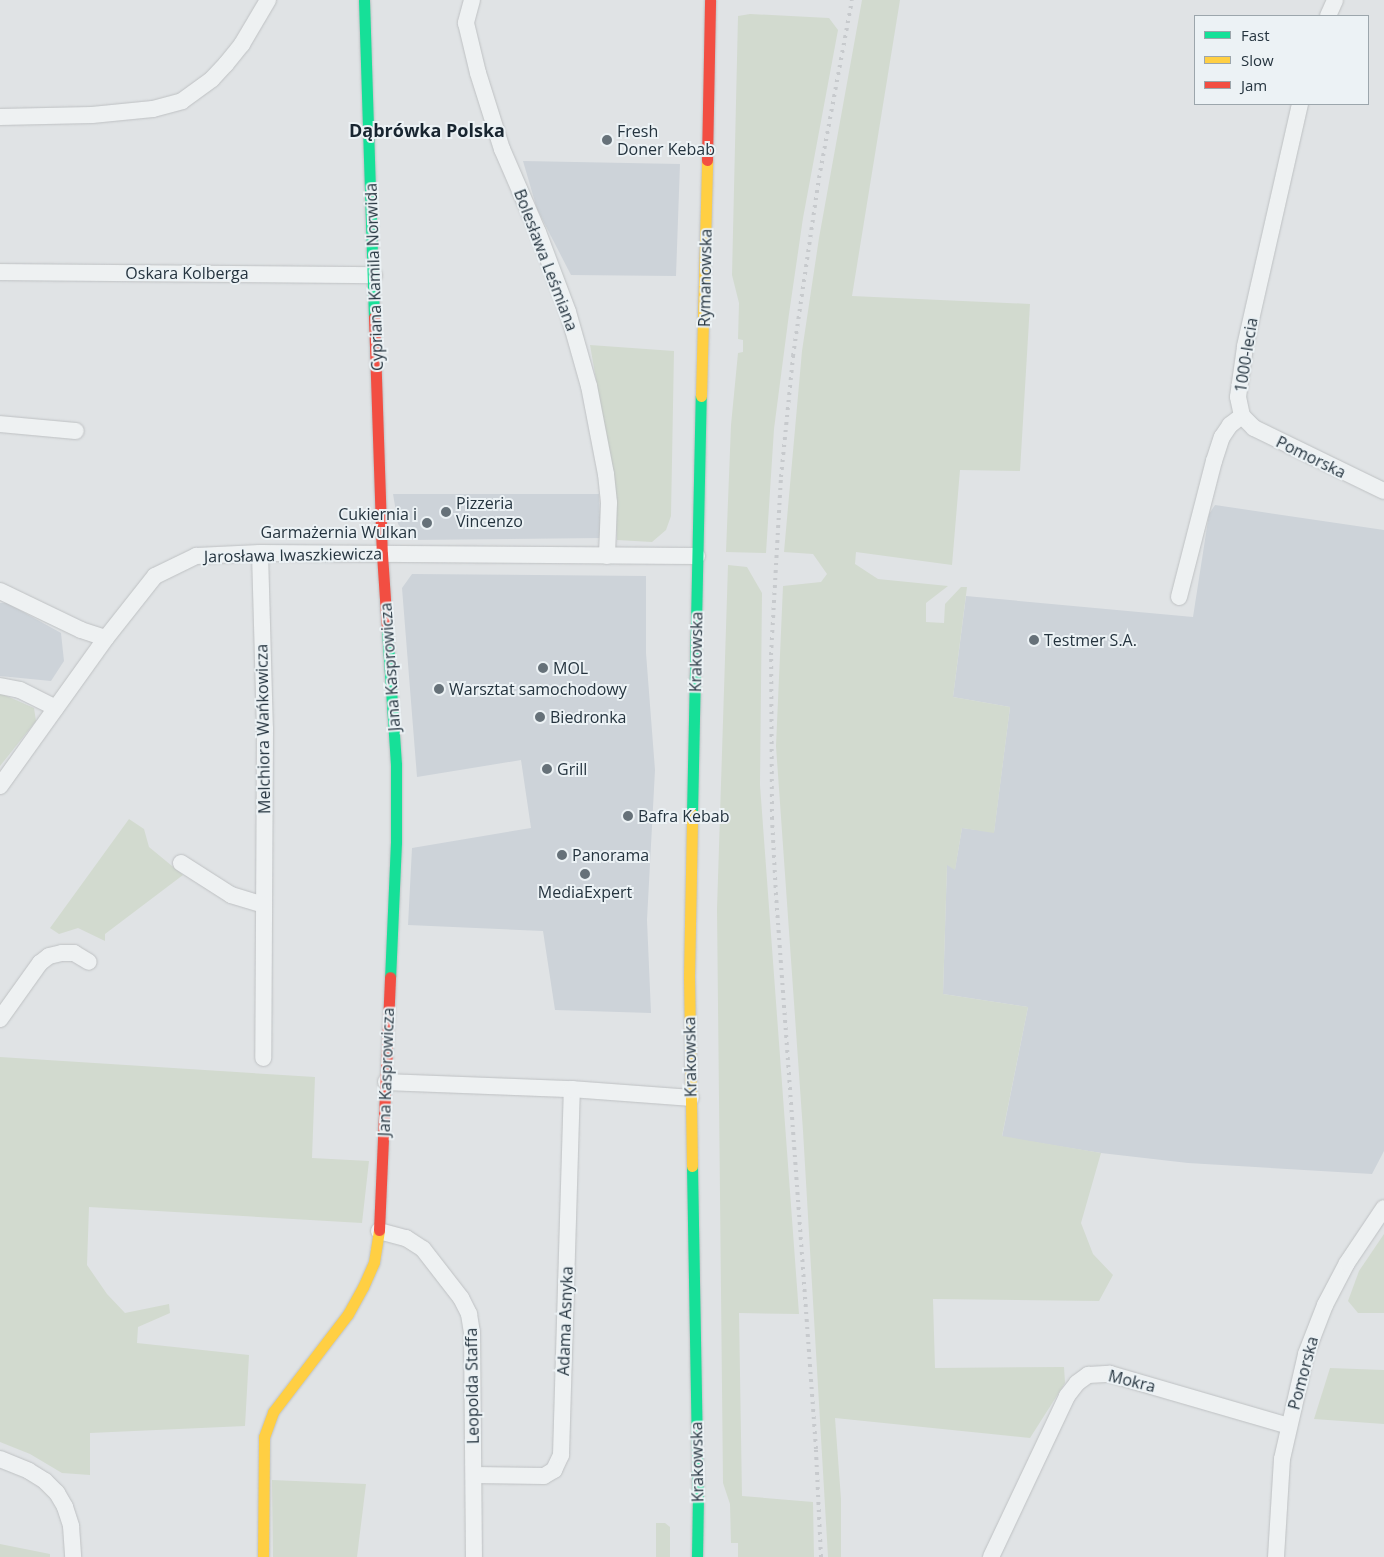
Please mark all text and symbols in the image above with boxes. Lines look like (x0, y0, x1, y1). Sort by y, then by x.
legend (1194, 15, 1369, 105)
text: Fast (1241, 25, 1270, 45)
text: Slow (1241, 50, 1274, 70)
text: Jam (1241, 75, 1267, 95)
district label: Dąbrówka Polska (349, 119, 505, 141)
place label: Fresh Doner Kebab (617, 121, 715, 159)
marker: Fresh Doner Kebab (601, 134, 613, 146)
street label: Cypriana Kamila Norwida (361, 183, 387, 371)
street label: Bolesława Leśmiana (510, 186, 582, 334)
street label: Rymanowska (695, 229, 715, 327)
street label: Oskara Kolberga (125, 263, 249, 283)
street label: 1000-lecia (1231, 316, 1261, 394)
street label: Pomorska (1273, 432, 1349, 482)
place label: Pizzeria Vincenzo (456, 493, 523, 531)
place label: Cukiernia i Garmażernia Wulkan (261, 504, 417, 542)
marker: Pizzeria Vincenzo (440, 506, 452, 518)
marker: Cukiernia i Garmażernia Wulkan (421, 517, 433, 529)
street label: Jarosława Iwaszkiewicza (204, 544, 382, 566)
street label: Jana Kasprowicza (376, 602, 404, 732)
street label: Krakowska (686, 612, 706, 692)
place label: Testmer S.A. (1044, 630, 1137, 650)
marker: Testmer S.A. (1028, 634, 1040, 646)
street label: Melchiora Wańkowicza (252, 644, 274, 814)
place label: MOL (553, 658, 588, 678)
marker: MOL (537, 662, 549, 674)
place label: Warsztat samochodowy (449, 679, 627, 699)
marker: Warsztat samochodowy (433, 683, 445, 695)
place label: Biedronka (550, 707, 626, 727)
marker: Biedronka (534, 711, 546, 723)
place label: Grill (557, 759, 587, 779)
marker: Grill (541, 763, 553, 775)
place label: Bafra Kebab (638, 806, 729, 826)
marker: Bafra Kebab (622, 810, 634, 822)
place label: Panorama (572, 845, 649, 865)
marker: Panorama (556, 849, 568, 861)
marker: MediaExpert (579, 868, 591, 880)
place label: MediaExpert (538, 882, 632, 902)
street label: Jana Kasprowicza (374, 1007, 398, 1137)
street label: Krakowska (680, 1017, 700, 1097)
street label: Adama Asnyka (553, 1266, 577, 1376)
street label: Leopolda Staffa (461, 1328, 483, 1444)
street label: Pomorska (1284, 1334, 1322, 1412)
street label: Mokra (1106, 1366, 1158, 1396)
street label: Krakowska (687, 1422, 707, 1502)

